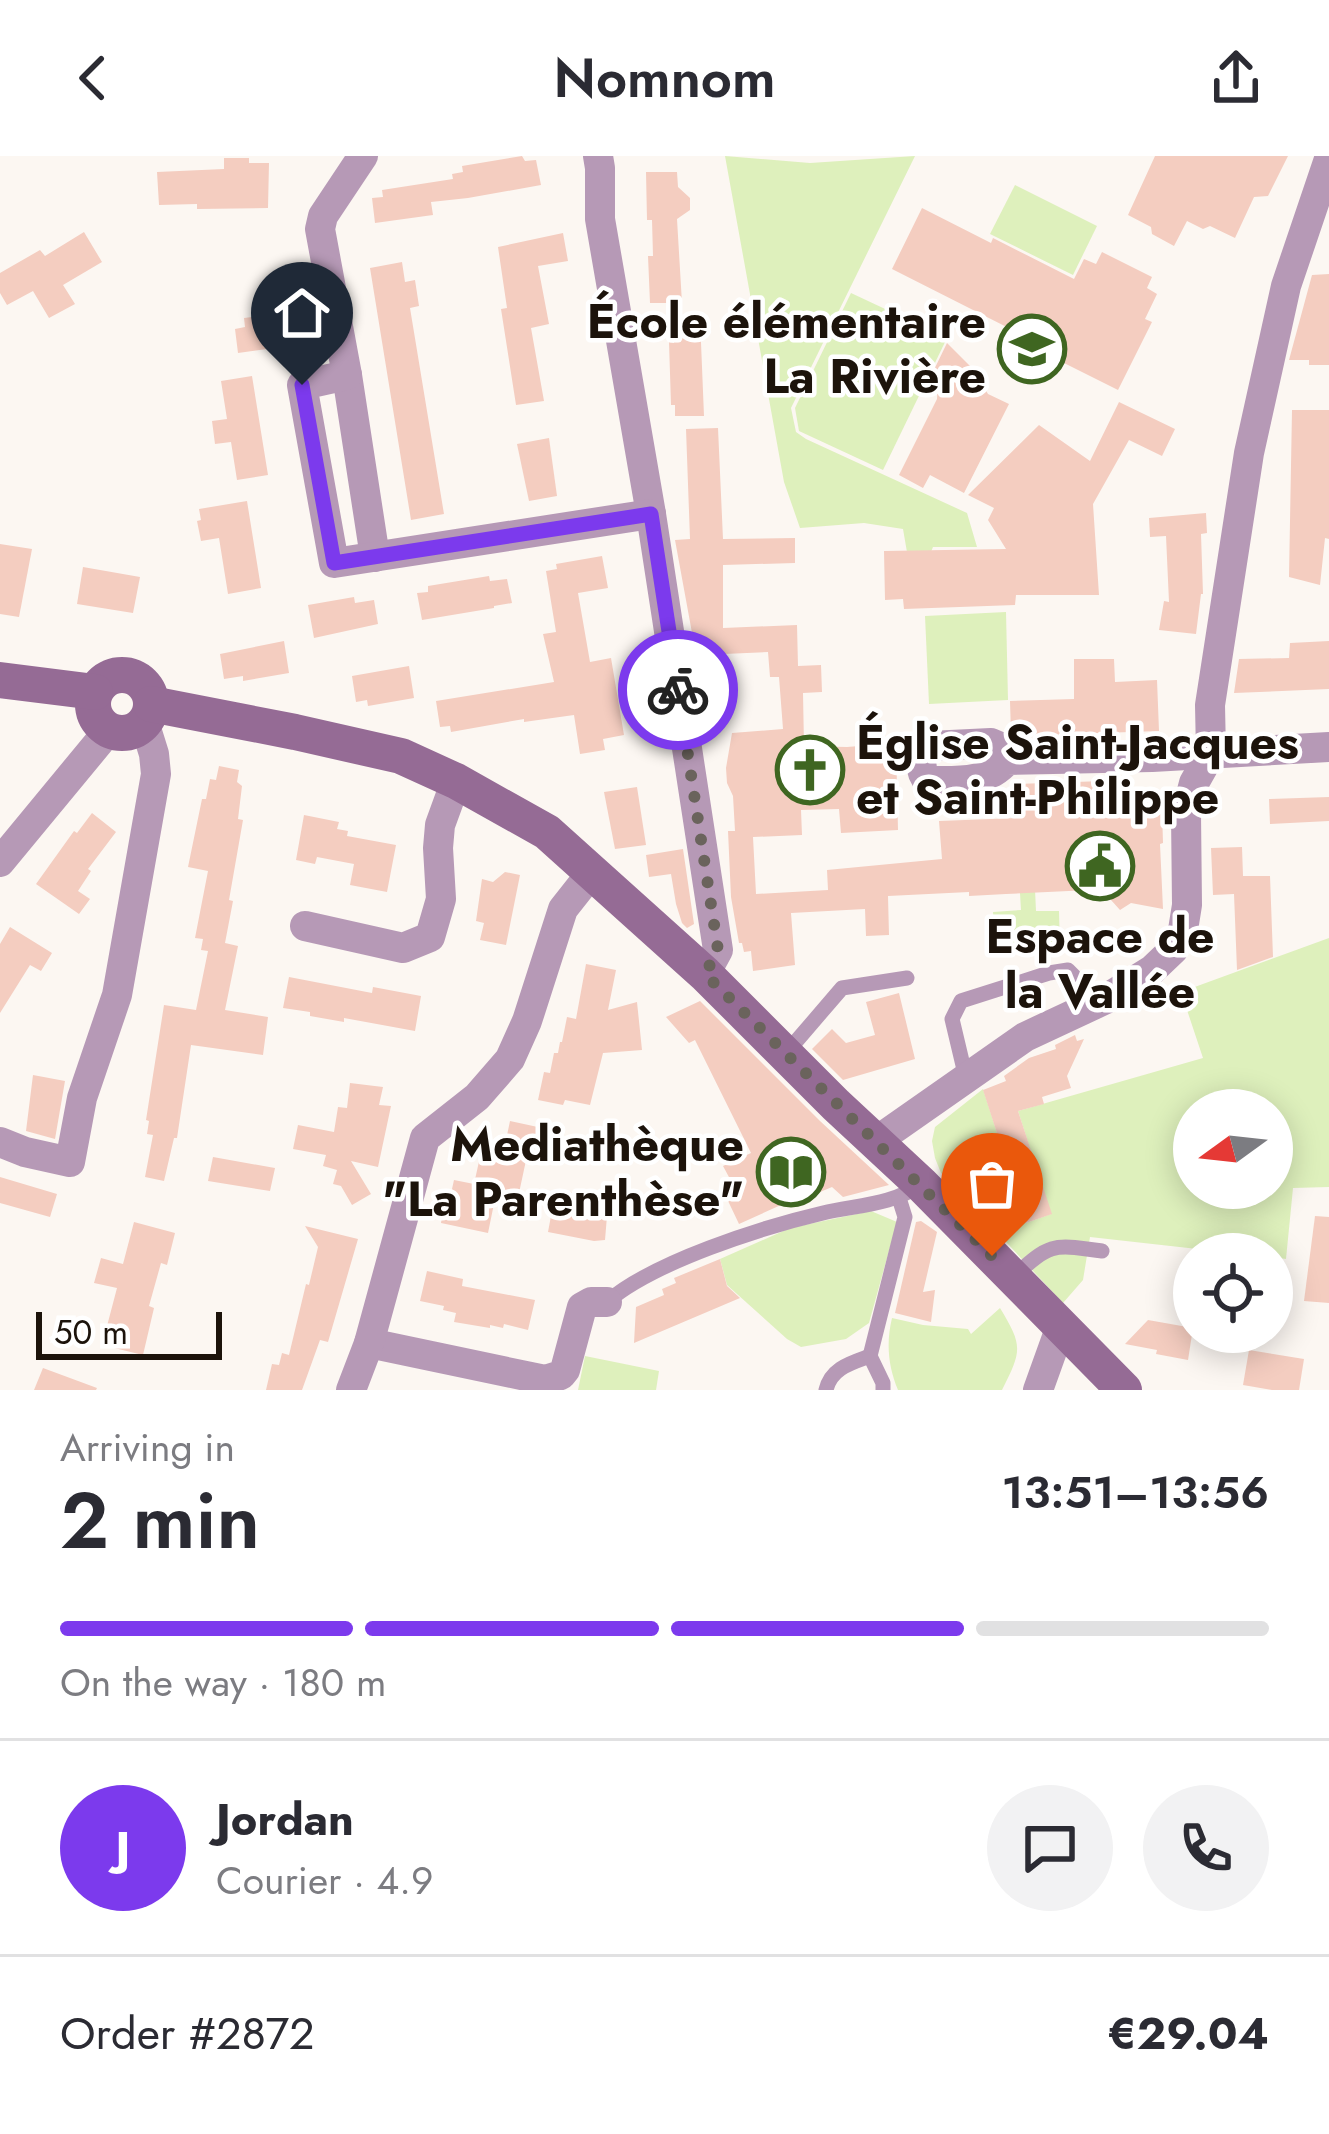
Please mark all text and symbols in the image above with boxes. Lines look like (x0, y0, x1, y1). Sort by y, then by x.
text: Nomnom (553, 39, 776, 117)
icon: back (60, 45, 126, 111)
icon: share (1203, 45, 1269, 111)
pin (251, 262, 353, 385)
icon: home (269, 280, 335, 346)
place label: École élémentaire La Rivière (587, 287, 986, 411)
school or university icon: École élémentaire La Rivière (997, 314, 1067, 384)
courier (618, 630, 738, 750)
icon: bike (645, 657, 711, 723)
place label: Église Saint-Jacques et Saint-Philippe (856, 708, 1299, 832)
church icon: Église Saint-Jacques et Saint-Philippe (775, 735, 845, 805)
public building icon: Espace de la Vallée (1065, 831, 1135, 901)
place label: Espace de la Vallée (985, 902, 1215, 1026)
north arrow (1173, 1089, 1293, 1209)
map controls (1173, 1089, 1293, 1353)
place label: Mediathèque "La Parenthèse" (382, 1110, 744, 1234)
pin (941, 1133, 1043, 1256)
library icon: Mediathèque "La Parenthèse" (756, 1137, 826, 1207)
icon: bag (959, 1151, 1025, 1217)
button: locate (1173, 1233, 1293, 1353)
scale bar (36, 1306, 222, 1359)
text: 50 m (54, 1309, 128, 1356)
text: Arriving in (60, 1419, 235, 1476)
text: 13:51–13:56 (1001, 1460, 1269, 1525)
text: 2 min (60, 1465, 260, 1577)
text: On the way · 180 m (60, 1654, 386, 1711)
button: chat (987, 1785, 1113, 1911)
button: phone (1143, 1785, 1269, 1911)
text: Jordan (216, 1787, 354, 1852)
text: J (116, 1815, 130, 1880)
text: Courier · 4.9 (216, 1852, 433, 1909)
text: Order #2872 (60, 2001, 315, 2066)
text: €29.04 (1107, 2001, 1269, 2066)

